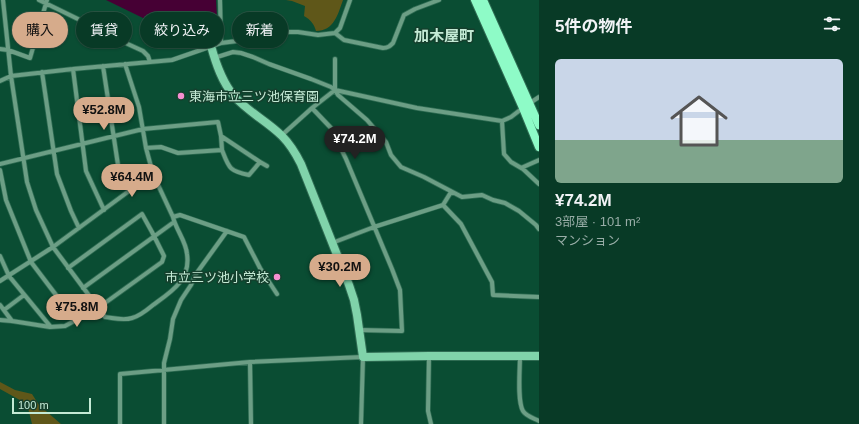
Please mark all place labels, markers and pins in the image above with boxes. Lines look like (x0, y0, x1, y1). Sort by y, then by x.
place label: 東海市立三ツ池保育園 (189, 89, 319, 104)
marker: 東海市立三ツ池保育園 (176, 91, 186, 101)
pin: ¥52.8M (71, 97, 137, 131)
pin: ¥74.2M (322, 126, 388, 160)
pin: ¥64.4M (99, 164, 165, 198)
pin: ¥30.2M (307, 254, 373, 288)
place label: 市立三ツ池小学校 (165, 270, 269, 285)
marker: 市立三ツ池小学校 (272, 272, 282, 282)
pin: ¥75.8M (44, 294, 110, 328)

